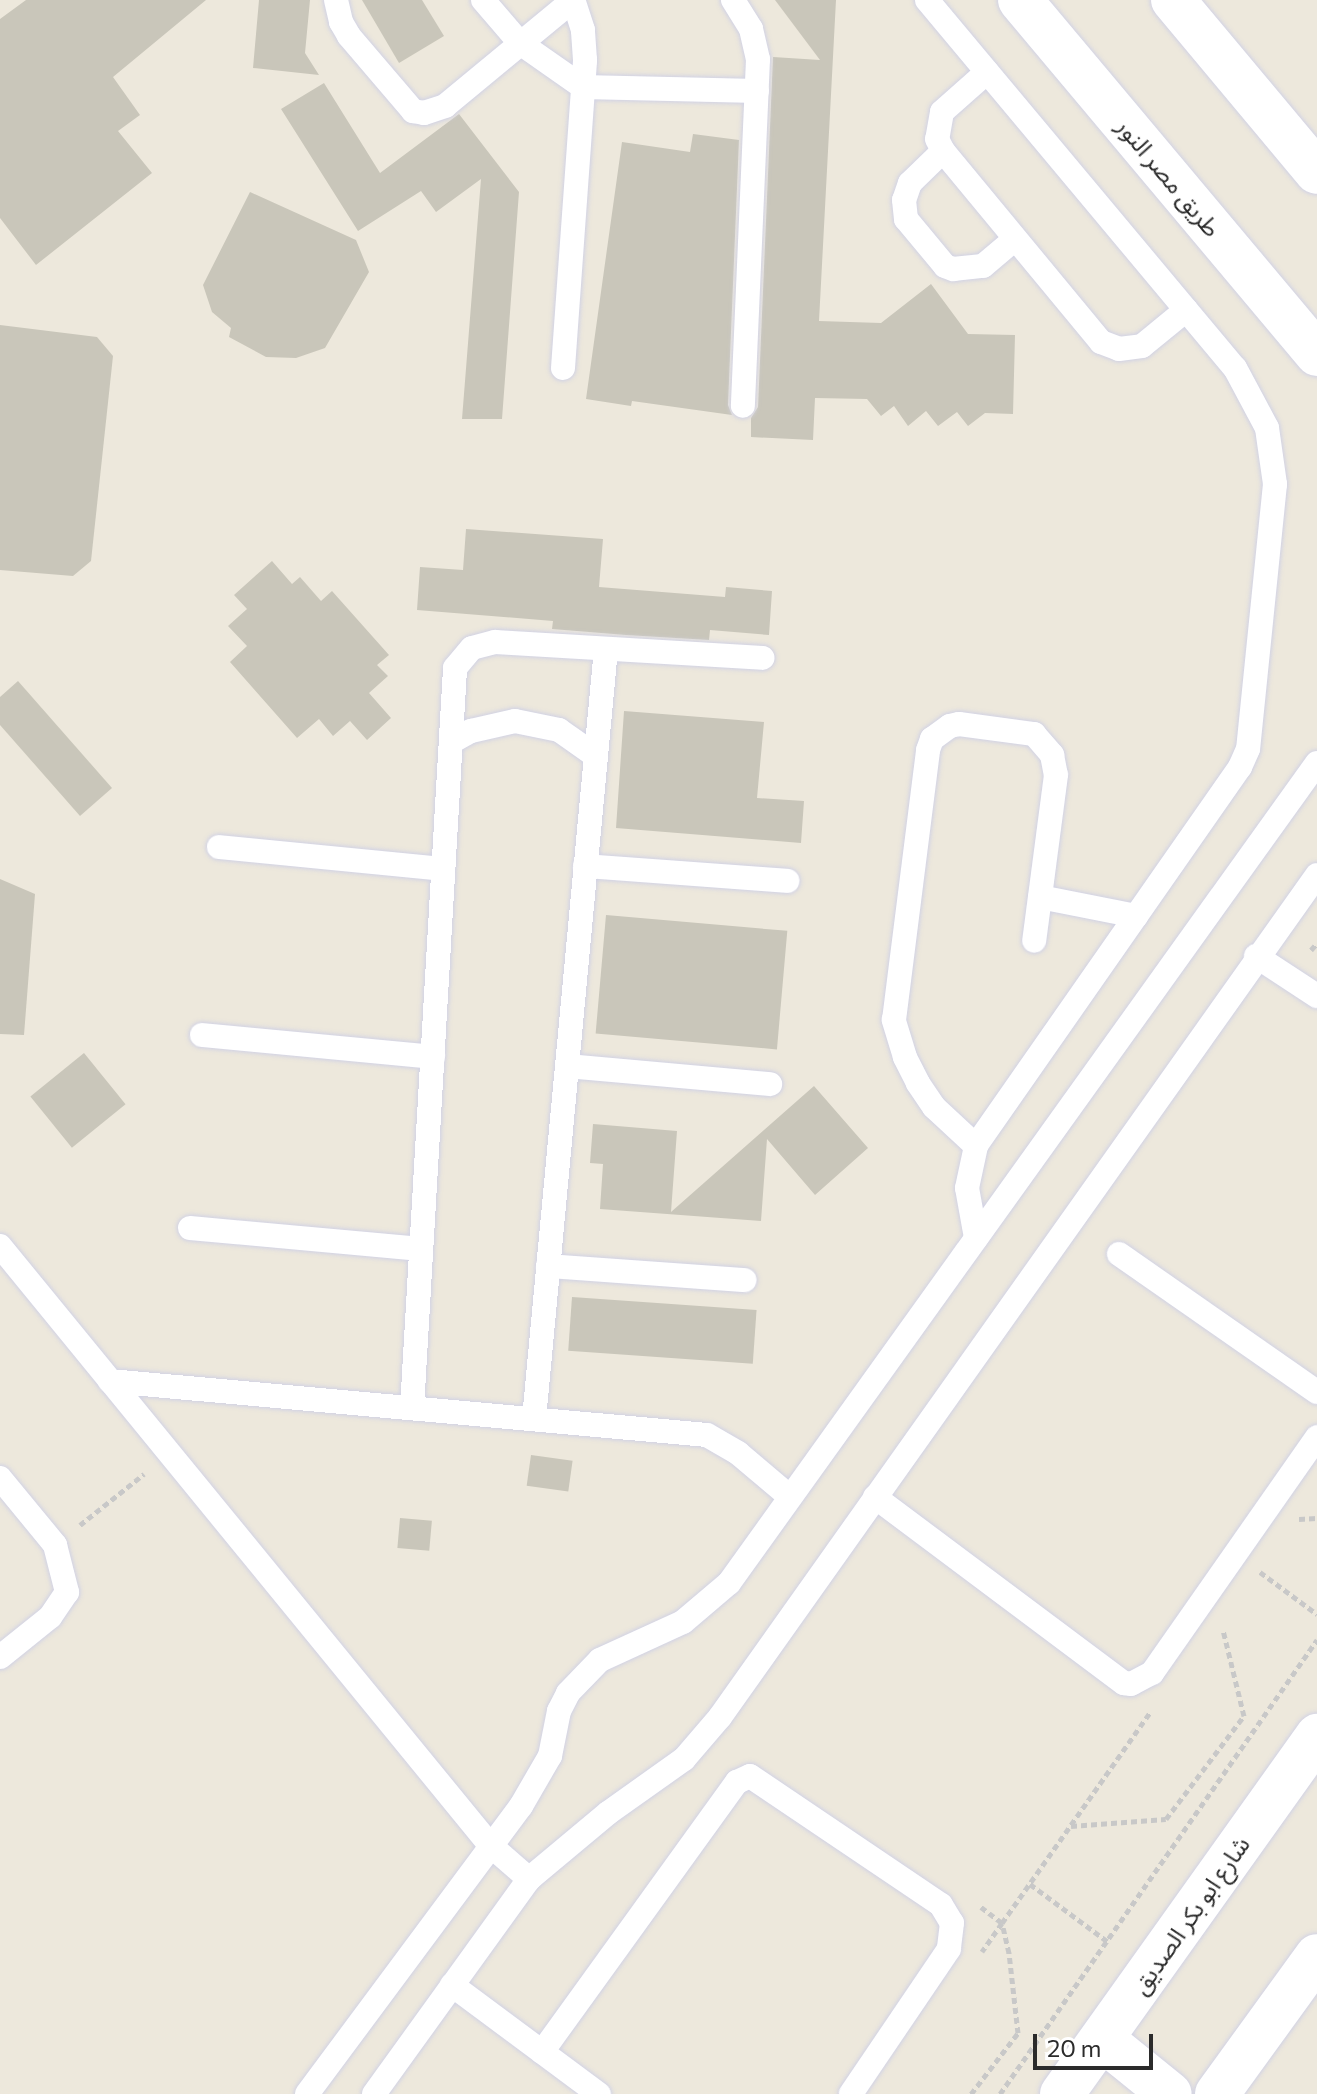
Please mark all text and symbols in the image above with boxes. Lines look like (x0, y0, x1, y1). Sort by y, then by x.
street label: طريق مصر النور (1111, 112, 1227, 242)
street label: شارع ابو بكر الصديق (1125, 1830, 1255, 2000)
scale bar (1037, 2018, 1157, 2068)
text: 20 m (1047, 2033, 1101, 2062)

